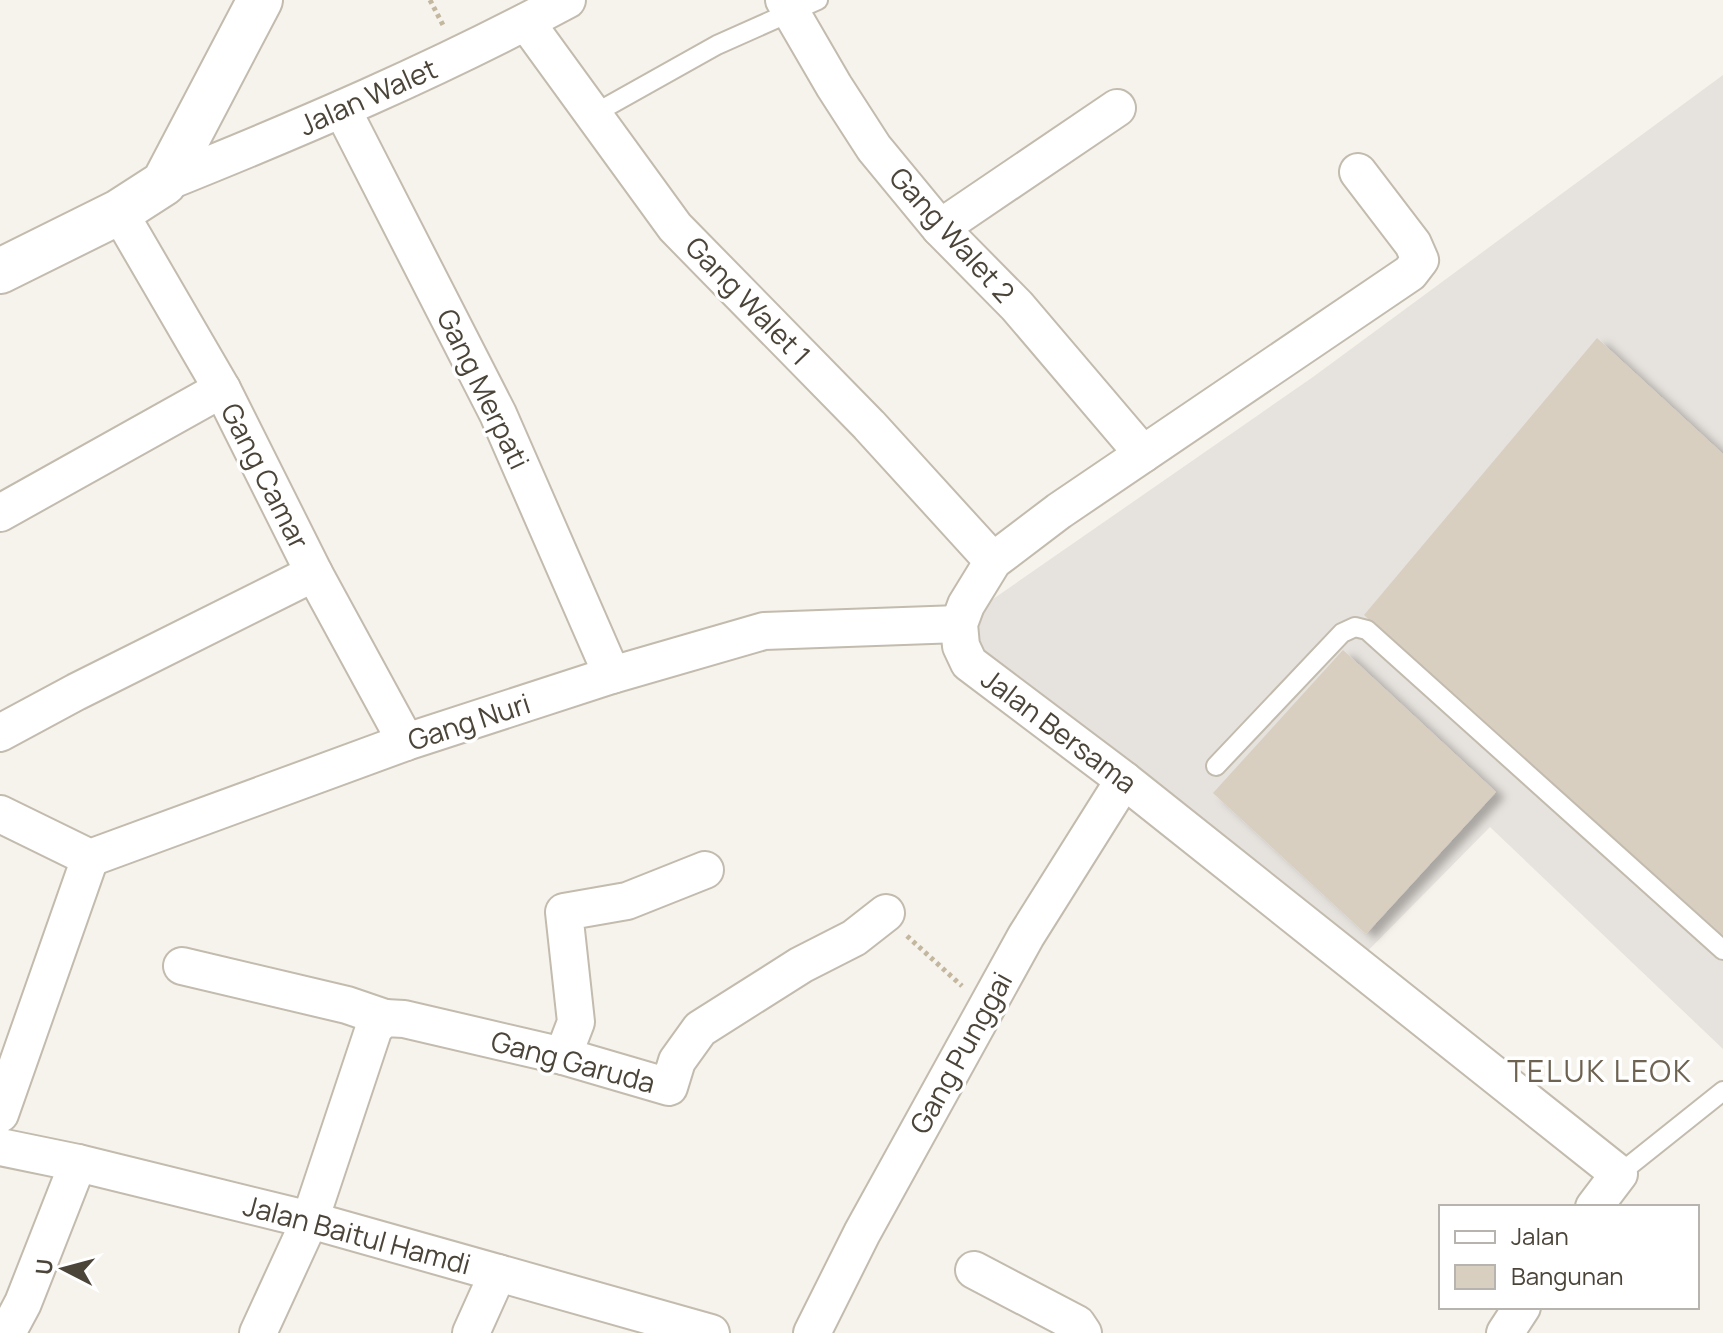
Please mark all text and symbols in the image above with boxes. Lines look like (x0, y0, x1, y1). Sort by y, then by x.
street label: Jalan Walet (293, 49, 443, 143)
street label: Gang Walet 2 (882, 158, 1024, 310)
street label: Gang Walet 1 (678, 228, 820, 373)
street label: Gang Merpati (429, 302, 539, 475)
street label: Gang Camar (213, 396, 319, 555)
street label: Jalan Bersama (974, 659, 1145, 801)
street label: Gang Nuri (403, 683, 535, 759)
street label: Gang Punggai (900, 965, 1020, 1140)
street label: Gang Garuda (487, 1021, 659, 1101)
district label: TELUK LEOK (1507, 1050, 1693, 1091)
street label: Jalan Baitul Hamdi (240, 1185, 475, 1283)
legend (1439, 1205, 1699, 1309)
text: Jalan (1511, 1219, 1569, 1252)
north arrow (24, 1229, 104, 1309)
text: U (28, 1257, 60, 1276)
text: Bangunan (1511, 1259, 1624, 1292)

